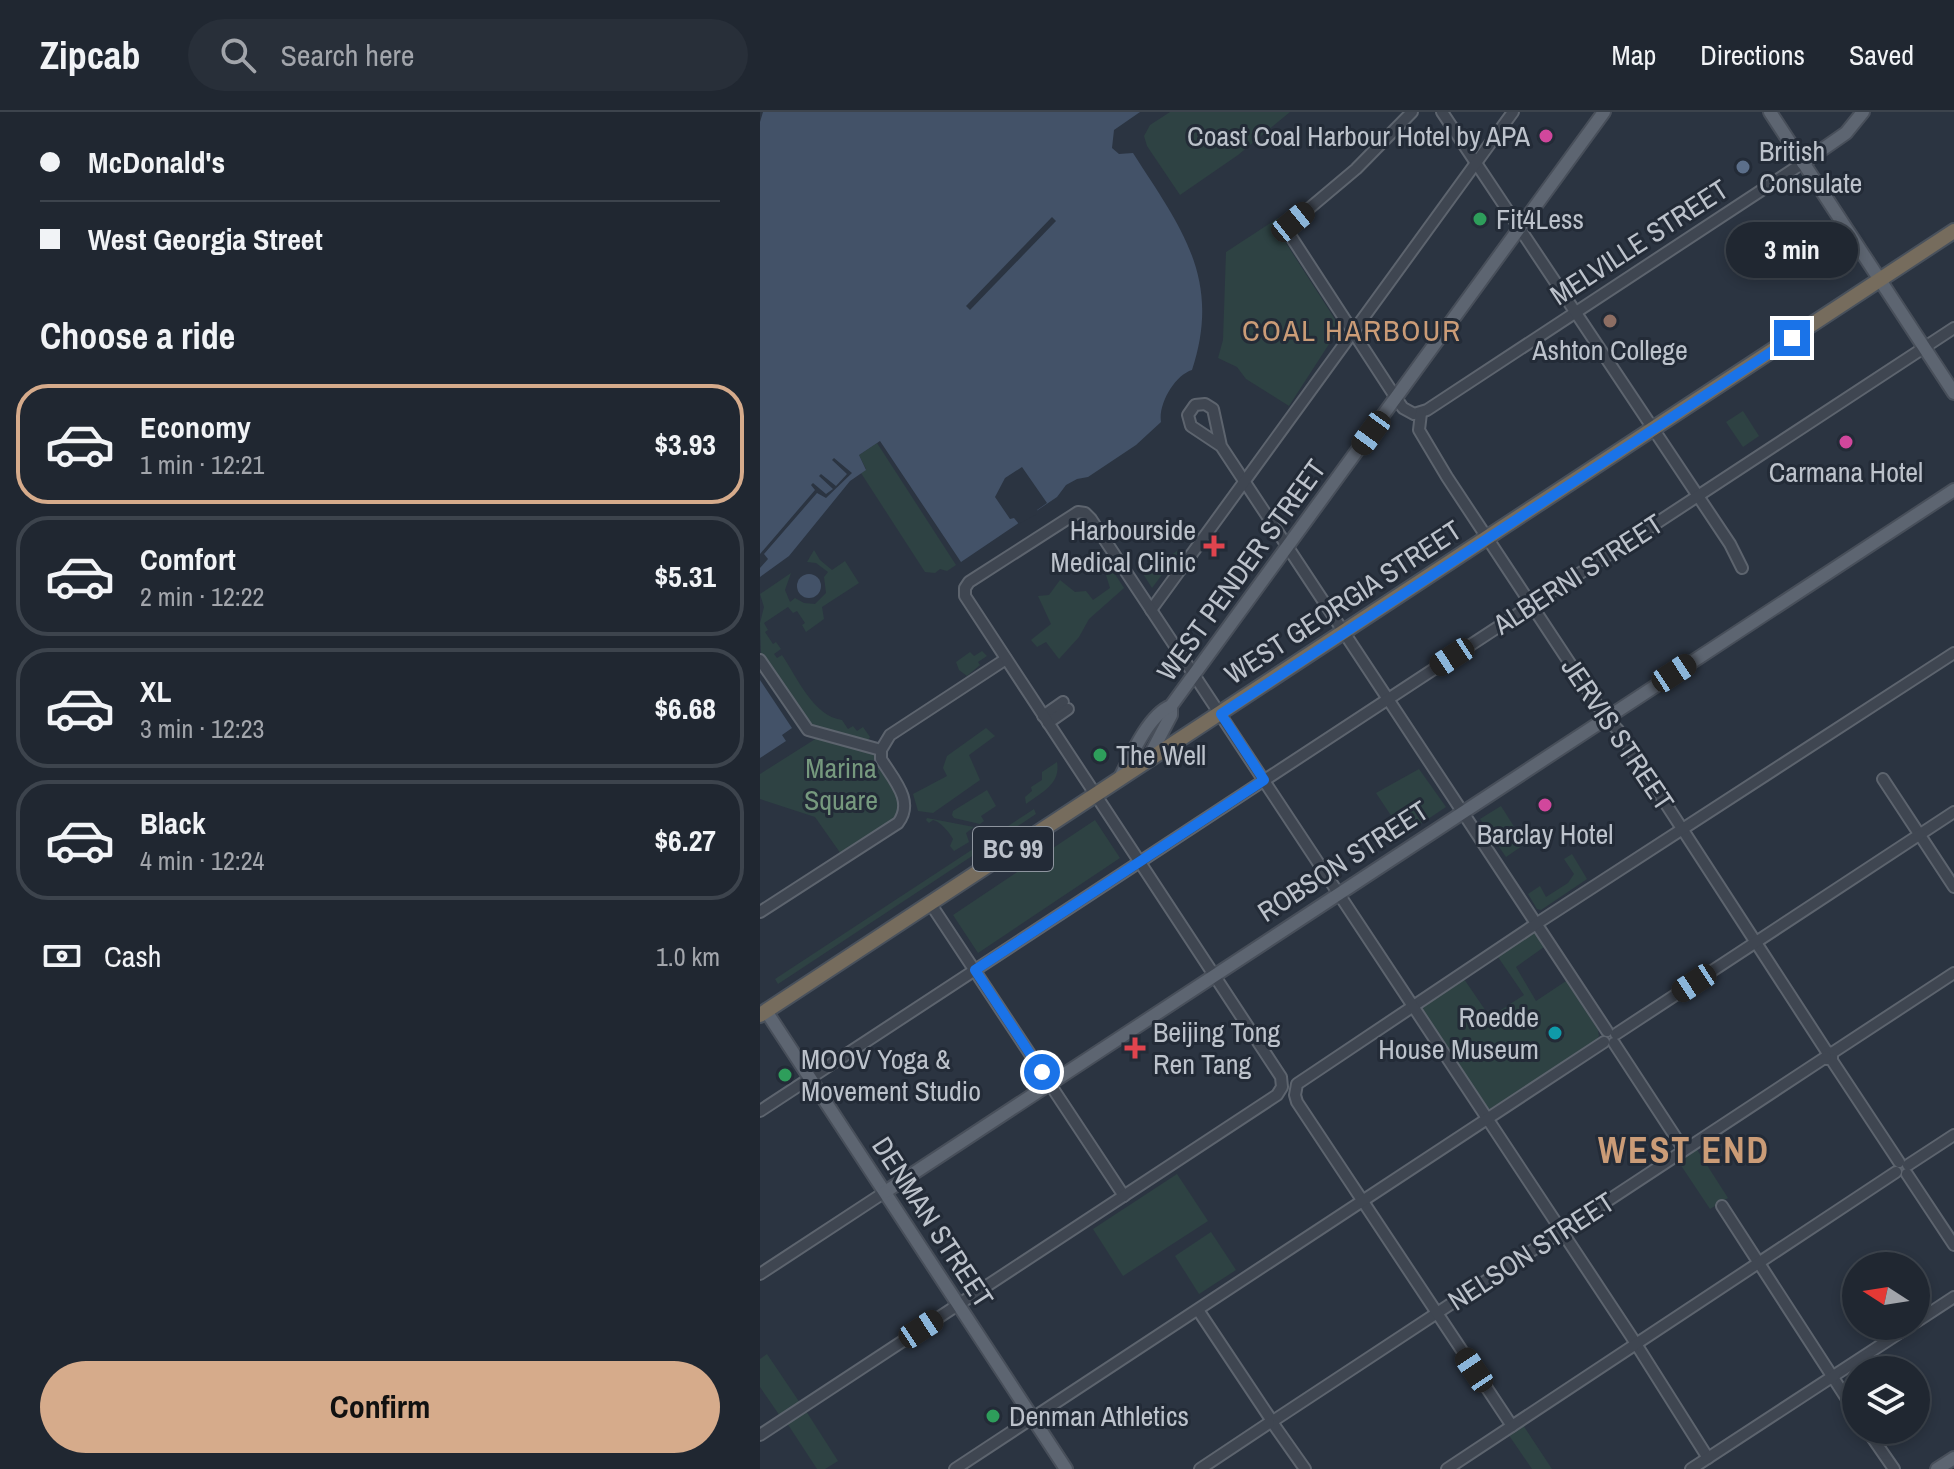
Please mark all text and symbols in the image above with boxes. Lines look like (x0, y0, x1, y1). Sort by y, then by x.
search box (188, 19, 748, 91)
text: Zipcab (40, 30, 140, 81)
icon: search (216, 33, 260, 77)
text: Search here (280, 35, 414, 75)
text: Map (1612, 36, 1656, 74)
text: Directions (1700, 36, 1805, 74)
text: Saved (1849, 36, 1914, 74)
place label: Coast Coal Harbour Hotel by APA (1187, 117, 1531, 155)
marker: Coast Coal Harbour Hotel by APA (1537, 127, 1555, 145)
place label: British Consulate (1759, 132, 1862, 202)
text: McDonald's (88, 142, 225, 182)
marker: British Consulate (1734, 158, 1752, 176)
street label: MELVILLE STREET (1543, 170, 1735, 314)
car (1267, 198, 1319, 246)
place label: Fit4Less (1496, 200, 1584, 238)
marker: Fit4Less (1471, 210, 1489, 228)
text: West Georgia Street (88, 219, 323, 259)
callout: 3 min (1726, 222, 1858, 278)
text: 3 min (1764, 232, 1820, 267)
district label: COAL HARBOUR (1242, 310, 1462, 350)
text: Choose a ride (40, 312, 235, 360)
marker: Ashton College (1601, 312, 1619, 330)
route end (1774, 320, 1810, 356)
place label: Ashton College (1531, 331, 1688, 369)
text: Economy (140, 407, 251, 447)
car (1347, 407, 1395, 459)
icon: car (44, 408, 116, 480)
text: $3.93 (654, 424, 716, 464)
marker: Carmana Hotel (1837, 433, 1855, 451)
text: 1 min · 12:21 (140, 447, 264, 482)
street label: WEST PENDER STREET (1148, 452, 1334, 688)
place label: Carmana Hotel (1769, 453, 1923, 491)
street label: ALBERNI STREET (1485, 505, 1670, 644)
place label: Harbourside Medical Clinic (1051, 511, 1196, 581)
street label: WEST GEORGIA STREET (1217, 511, 1469, 693)
marker: Harbourside Medical Clinic (1203, 535, 1225, 557)
text: Comfort (140, 539, 236, 579)
icon: car (44, 540, 116, 612)
text: $5.31 (654, 556, 716, 596)
text: 2 min · 12:22 (140, 579, 264, 614)
car (1425, 634, 1479, 680)
street label: JERVIS STREET (1553, 650, 1683, 818)
car (1647, 650, 1701, 696)
text: XL (140, 671, 171, 711)
icon: car (44, 672, 116, 744)
text: $6.68 (654, 688, 716, 728)
text: 3 min · 12:23 (140, 711, 264, 746)
place label: The Well (1116, 736, 1206, 774)
marker: The Well (1091, 746, 1109, 764)
park label: Marina Square (804, 749, 878, 819)
street label: ROBSON STREET (1250, 792, 1436, 930)
marker: Barclay Hotel (1536, 796, 1554, 814)
text: Black (140, 803, 206, 843)
icon: car (44, 804, 116, 876)
place label: Barclay Hotel (1477, 815, 1613, 853)
text: $6.27 (654, 820, 716, 860)
road number: BC 99 (973, 827, 1053, 871)
text: 4 min · 12:24 (140, 843, 264, 878)
icon: cash (40, 934, 84, 978)
text: Cash (104, 936, 161, 976)
text: 1.0 km (656, 939, 720, 974)
car (1667, 960, 1721, 1006)
place label: Roedde House Museum (1378, 998, 1539, 1068)
place label: Beijing Tong Ren Tang (1153, 1013, 1280, 1083)
marker: Roedde House Museum (1546, 1024, 1564, 1042)
marker: Beijing Tong Ren Tang (1124, 1037, 1146, 1059)
place label: MOOV Yoga & Movement Studio (801, 1040, 981, 1110)
route start (1024, 1054, 1060, 1090)
marker: MOOV Yoga & Movement Studio (776, 1066, 794, 1084)
district label: WEST END (1598, 1126, 1770, 1174)
street label: DENMAN STREET (864, 1129, 1002, 1315)
street label: NELSON STREET (1440, 1183, 1622, 1319)
north arrow (1842, 1252, 1930, 1340)
map controls (1842, 1252, 1930, 1444)
car (894, 1306, 948, 1352)
car (1451, 1343, 1497, 1397)
button: layers (1842, 1356, 1930, 1444)
button: Confirm (40, 1361, 720, 1453)
place label: Denman Athletics (1009, 1397, 1189, 1435)
marker: Denman Athletics (984, 1407, 1002, 1425)

